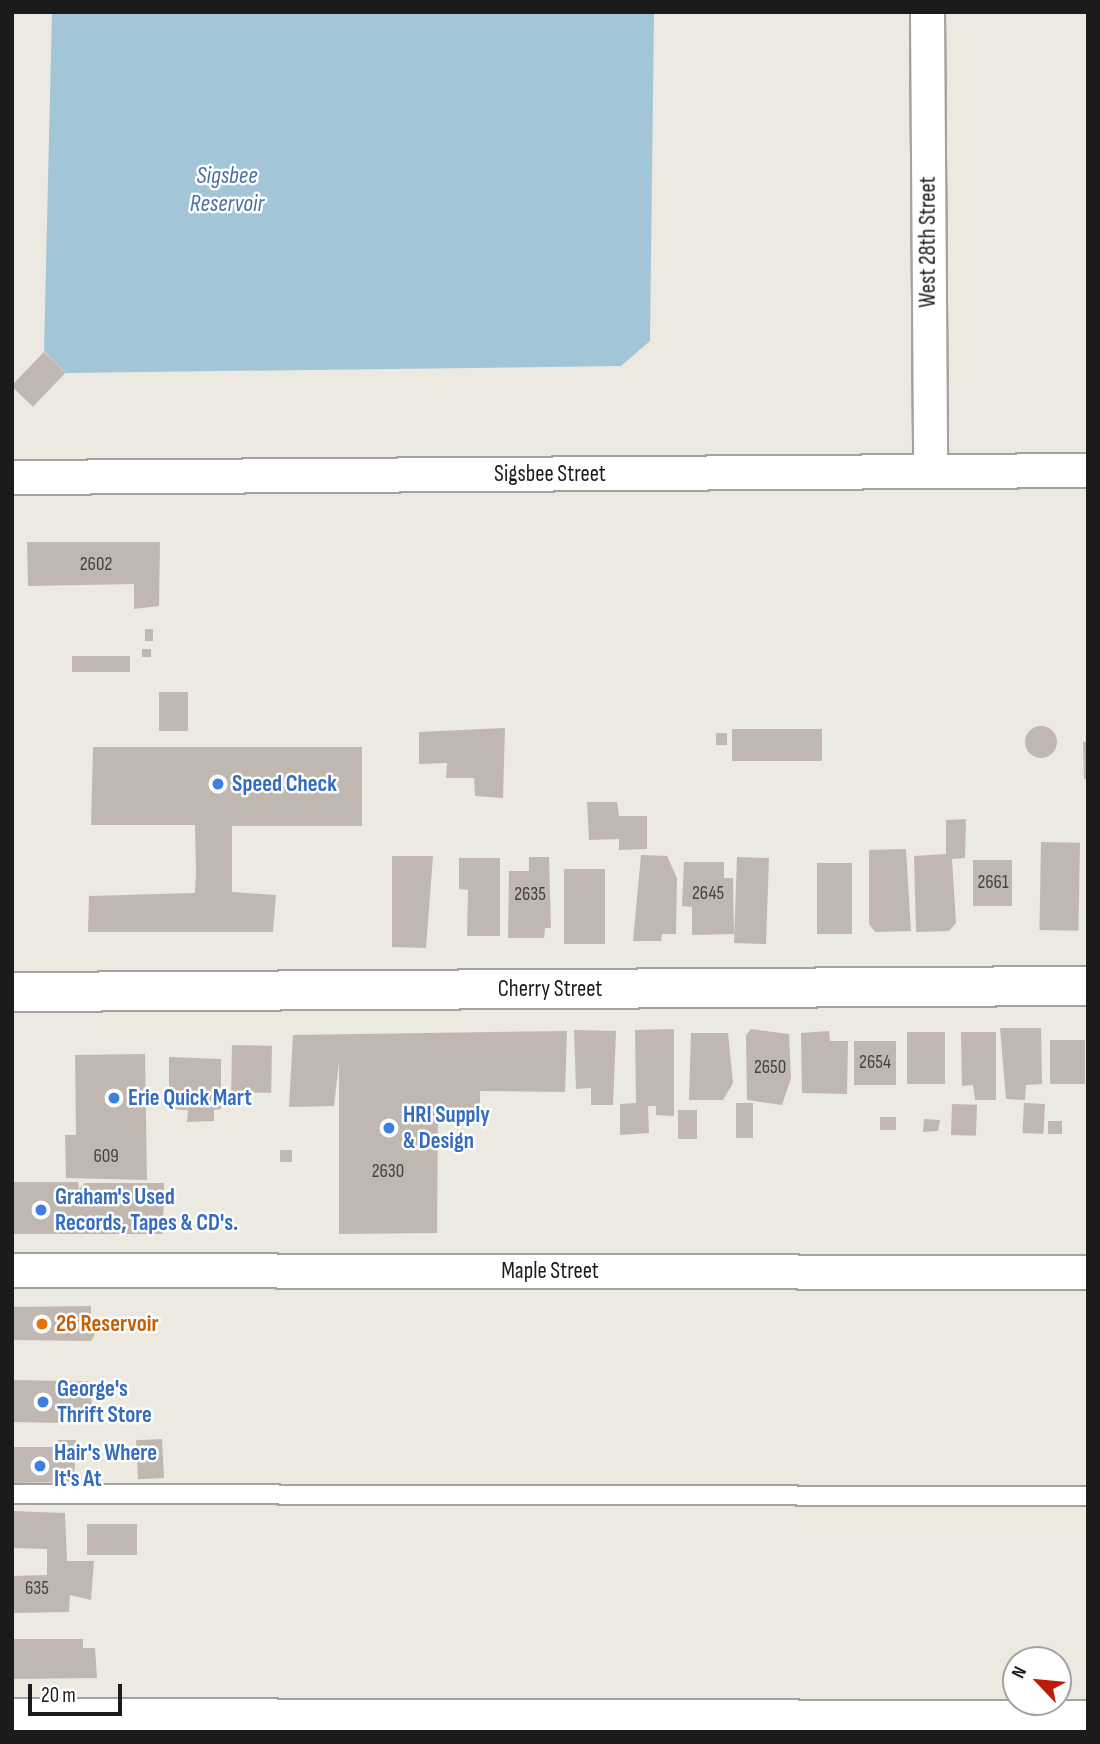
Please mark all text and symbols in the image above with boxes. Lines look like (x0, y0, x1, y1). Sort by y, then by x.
water label: Sigsbee Reservoir (190, 162, 264, 218)
street label: West 28th Street (914, 176, 942, 308)
street label: Sigsbee Street (494, 460, 606, 488)
house number: 2602 (80, 554, 112, 576)
place label: Speed Check (232, 770, 337, 798)
marker: Speed Check (210, 776, 226, 792)
house number: 2661 (977, 872, 1009, 894)
house number: 2645 (692, 883, 724, 905)
house number: 2635 (514, 884, 546, 906)
street label: Cherry Street (498, 975, 602, 1003)
house number: 2654 (859, 1052, 891, 1074)
house number: 2650 (754, 1057, 786, 1079)
place label: Erie Quick Mart (128, 1084, 252, 1112)
marker: Erie Quick Mart (106, 1090, 122, 1106)
place label: HRI Supply & Design (403, 1101, 490, 1155)
marker: HRI Supply & Design (381, 1120, 397, 1136)
house number: 609 (93, 1146, 119, 1168)
house number: 2630 (372, 1161, 404, 1183)
place label: Graham's Used Records, Tapes & CD's. (55, 1183, 238, 1237)
marker: Graham's Used Records, Tapes & CD's. (33, 1202, 49, 1218)
street label: Maple Street (501, 1257, 599, 1285)
place label: 26 Reservoir (56, 1310, 159, 1338)
marker: 26 Reservoir (34, 1316, 50, 1332)
place label: George's Thrift Store (57, 1375, 152, 1429)
marker: George's Thrift Store (35, 1394, 51, 1410)
place label: Hair's Where It's At (54, 1439, 157, 1493)
marker: Hair's Where It's At (32, 1458, 48, 1474)
house number: 635 (25, 1578, 49, 1600)
north arrow (1002, 1646, 1072, 1716)
text: N (1007, 1663, 1032, 1682)
scale bar (32, 1670, 126, 1714)
text: 20 m (41, 1683, 76, 1708)

